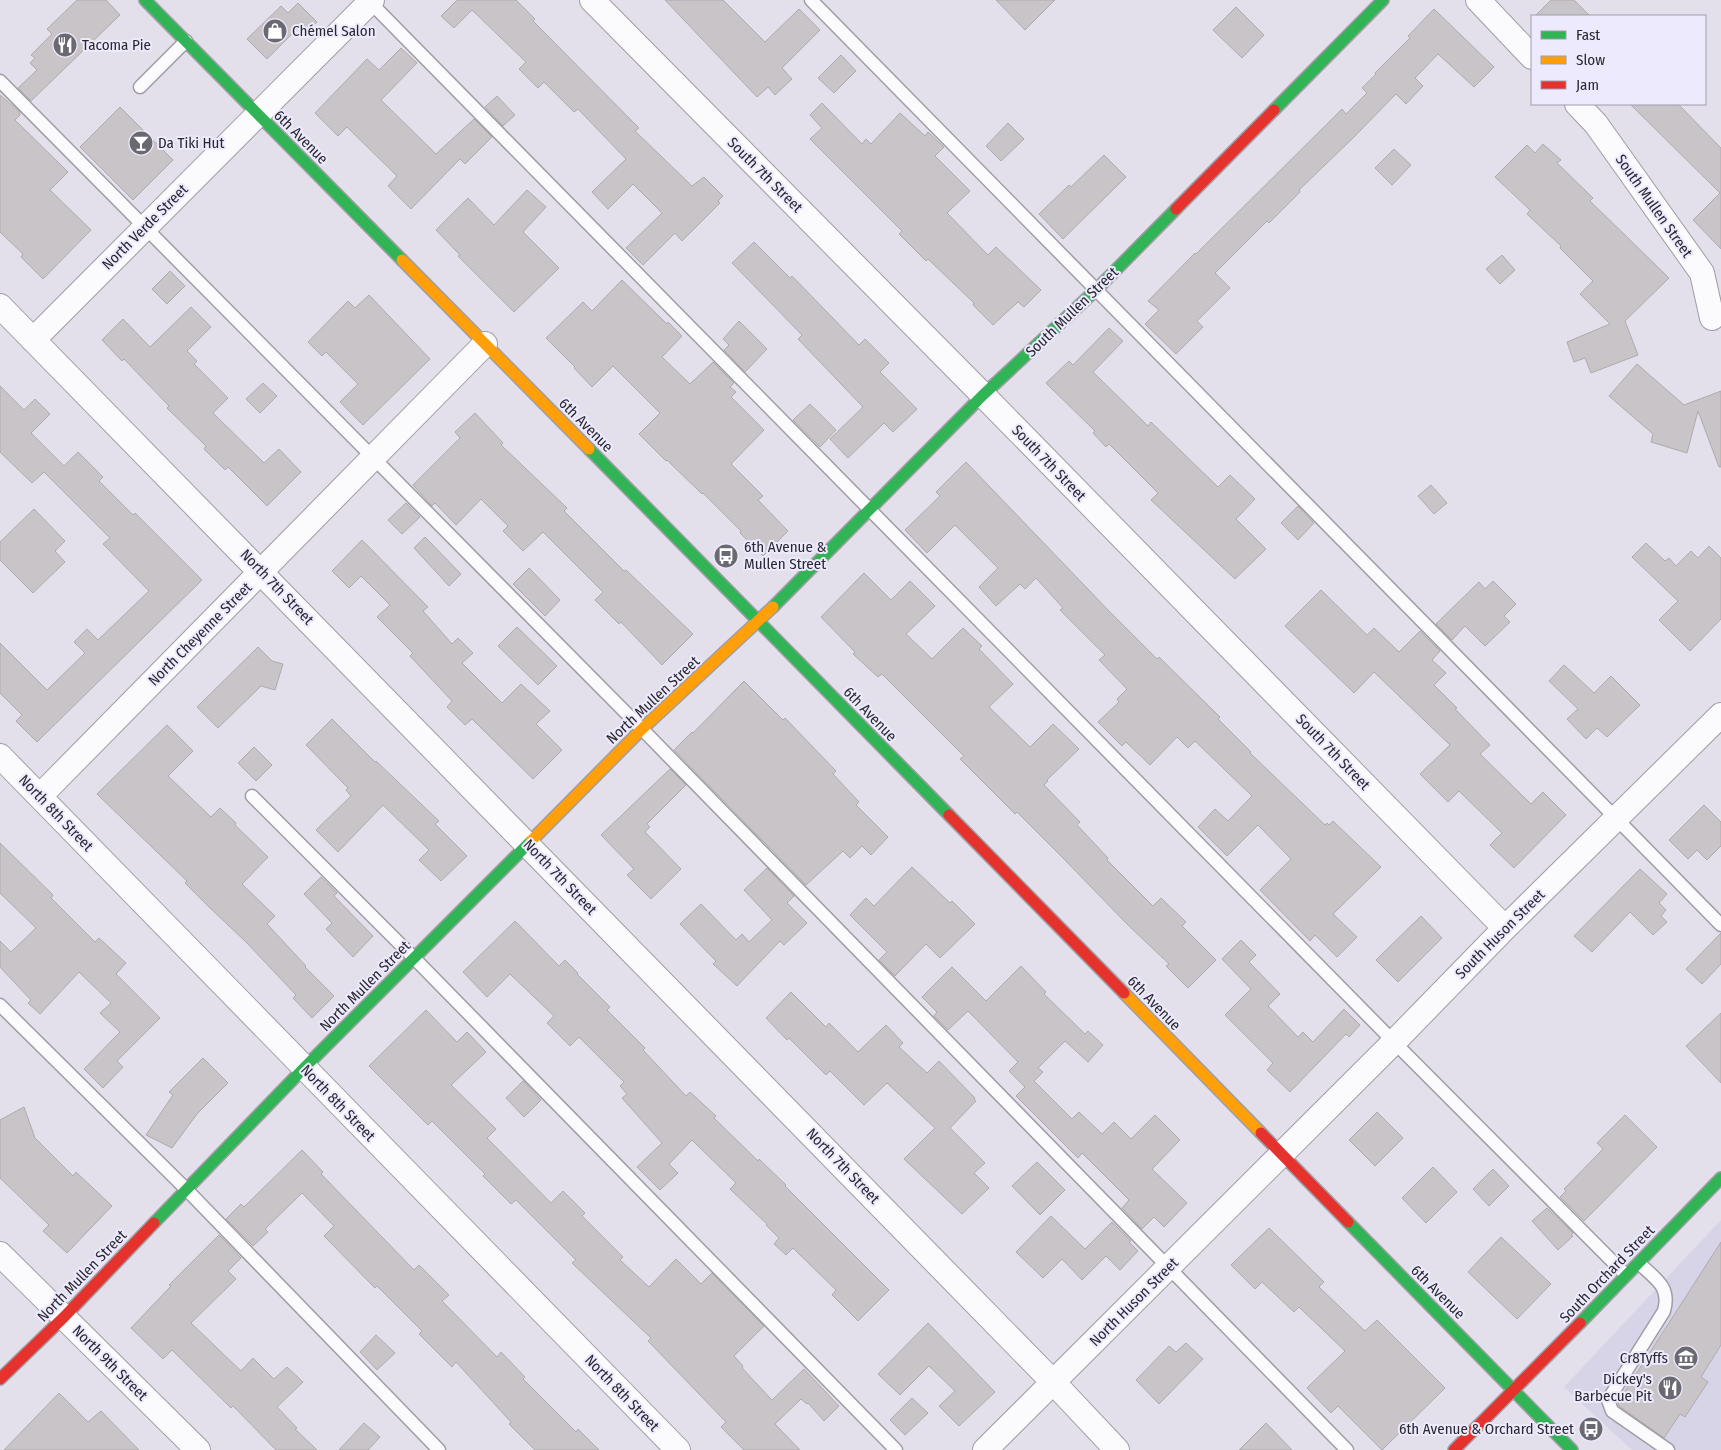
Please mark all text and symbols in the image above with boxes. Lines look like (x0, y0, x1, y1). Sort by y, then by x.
legend (1531, 15, 1706, 105)
shop icon: Chémel Salon (262, 18, 288, 44)
place label: Chémel Salon (292, 22, 376, 40)
text: Fast (1576, 26, 1600, 44)
restaurant icon: Tacoma Pie (52, 32, 78, 58)
place label: Tacoma Pie (82, 36, 151, 54)
text: Slow (1576, 51, 1605, 69)
text: Jam (1576, 76, 1599, 94)
street label: 6th Avenue (270, 106, 332, 168)
bar icon: Da Tiki Hut (128, 130, 154, 156)
place label: Da Tiki Hut (158, 134, 224, 152)
street label: South 7th Street (724, 134, 806, 216)
street label: South Mullen Street (1612, 151, 1696, 261)
street label: North Verde Street (98, 180, 192, 274)
street label: South Mullen Street (1022, 263, 1122, 361)
street label: 6th Avenue (555, 394, 617, 456)
street label: South 7th Street (1008, 421, 1090, 505)
place label: 6th Avenue & Mullen Street (744, 538, 826, 573)
bus stop icon: 6th Avenue & Mullen Street (713, 543, 739, 569)
street label: North 7th Street (237, 546, 318, 629)
street label: North Cheyenne Street (145, 578, 256, 689)
street label: North Mullen Street (603, 652, 703, 748)
street label: 6th Avenue (840, 683, 900, 745)
street label: South 7th Street (1292, 710, 1374, 794)
street label: North 8th Street (15, 771, 97, 855)
street label: North 7th Street (520, 836, 601, 919)
street label: South Huson Street (1452, 885, 1549, 982)
street label: North Mullen Street (316, 937, 414, 1035)
street label: 6th Avenue (1124, 972, 1184, 1034)
street label: North 8th Street (297, 1061, 379, 1145)
street label: North 7th Street (803, 1125, 884, 1208)
street label: South Orchard Street (1556, 1221, 1658, 1327)
street label: North Mullen Street (34, 1226, 130, 1326)
street label: North Huson Street (1086, 1254, 1182, 1350)
street label: 6th Avenue (1407, 1261, 1469, 1323)
street label: North 9th Street (69, 1322, 151, 1404)
museum icon: Cr8Tyffs (1673, 1345, 1699, 1371)
place label: Cr8Tyffs (1620, 1349, 1668, 1367)
street label: North 8th Street (581, 1351, 663, 1435)
place label: Dickey's Barbecue Pit (1574, 1370, 1652, 1405)
restaurant icon: Dickey's Barbecue Pit (1657, 1375, 1683, 1401)
bus stop icon: 6th Avenue & Orchard Street (1578, 1416, 1604, 1442)
place label: 6th Avenue & Orchard Street (1399, 1420, 1574, 1438)

